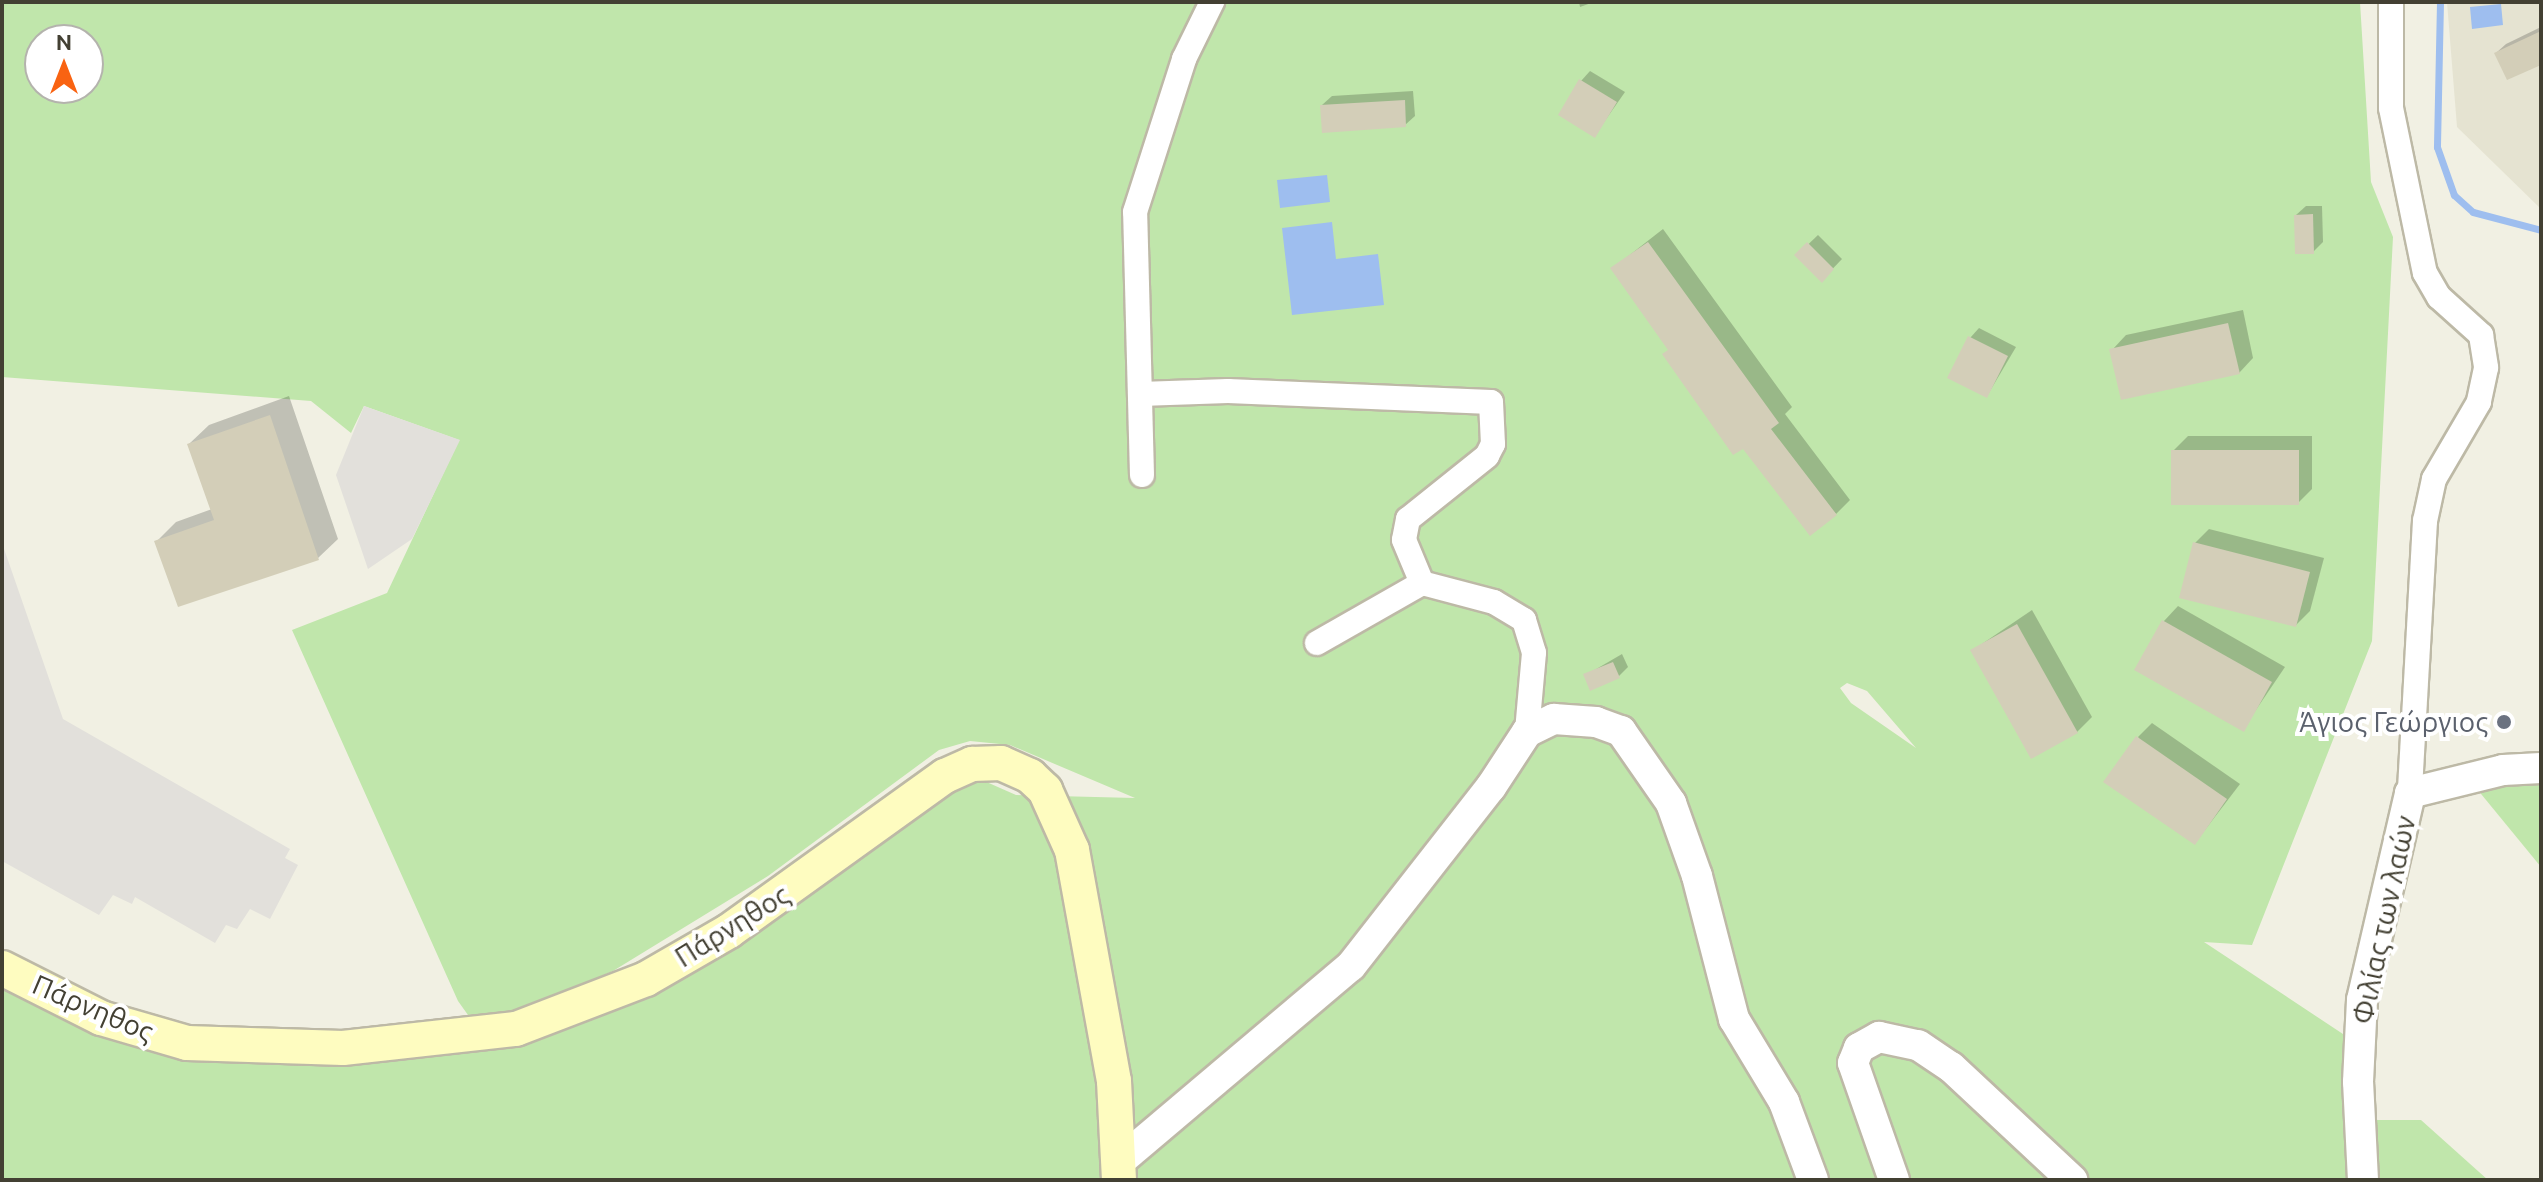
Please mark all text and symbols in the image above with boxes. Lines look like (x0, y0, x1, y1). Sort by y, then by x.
north arrow (24, 24, 104, 104)
text: N (56, 29, 72, 54)
place label: Άγιος Γεώργιος (2299, 705, 2488, 739)
marker: Άγιος Γεώργιος (2495, 713, 2513, 731)
street label: Φιλίας των λαών (2346, 813, 2422, 1027)
street label: Πάρνηθος (669, 878, 795, 974)
street label: Πάρνηθος (28, 968, 158, 1048)

